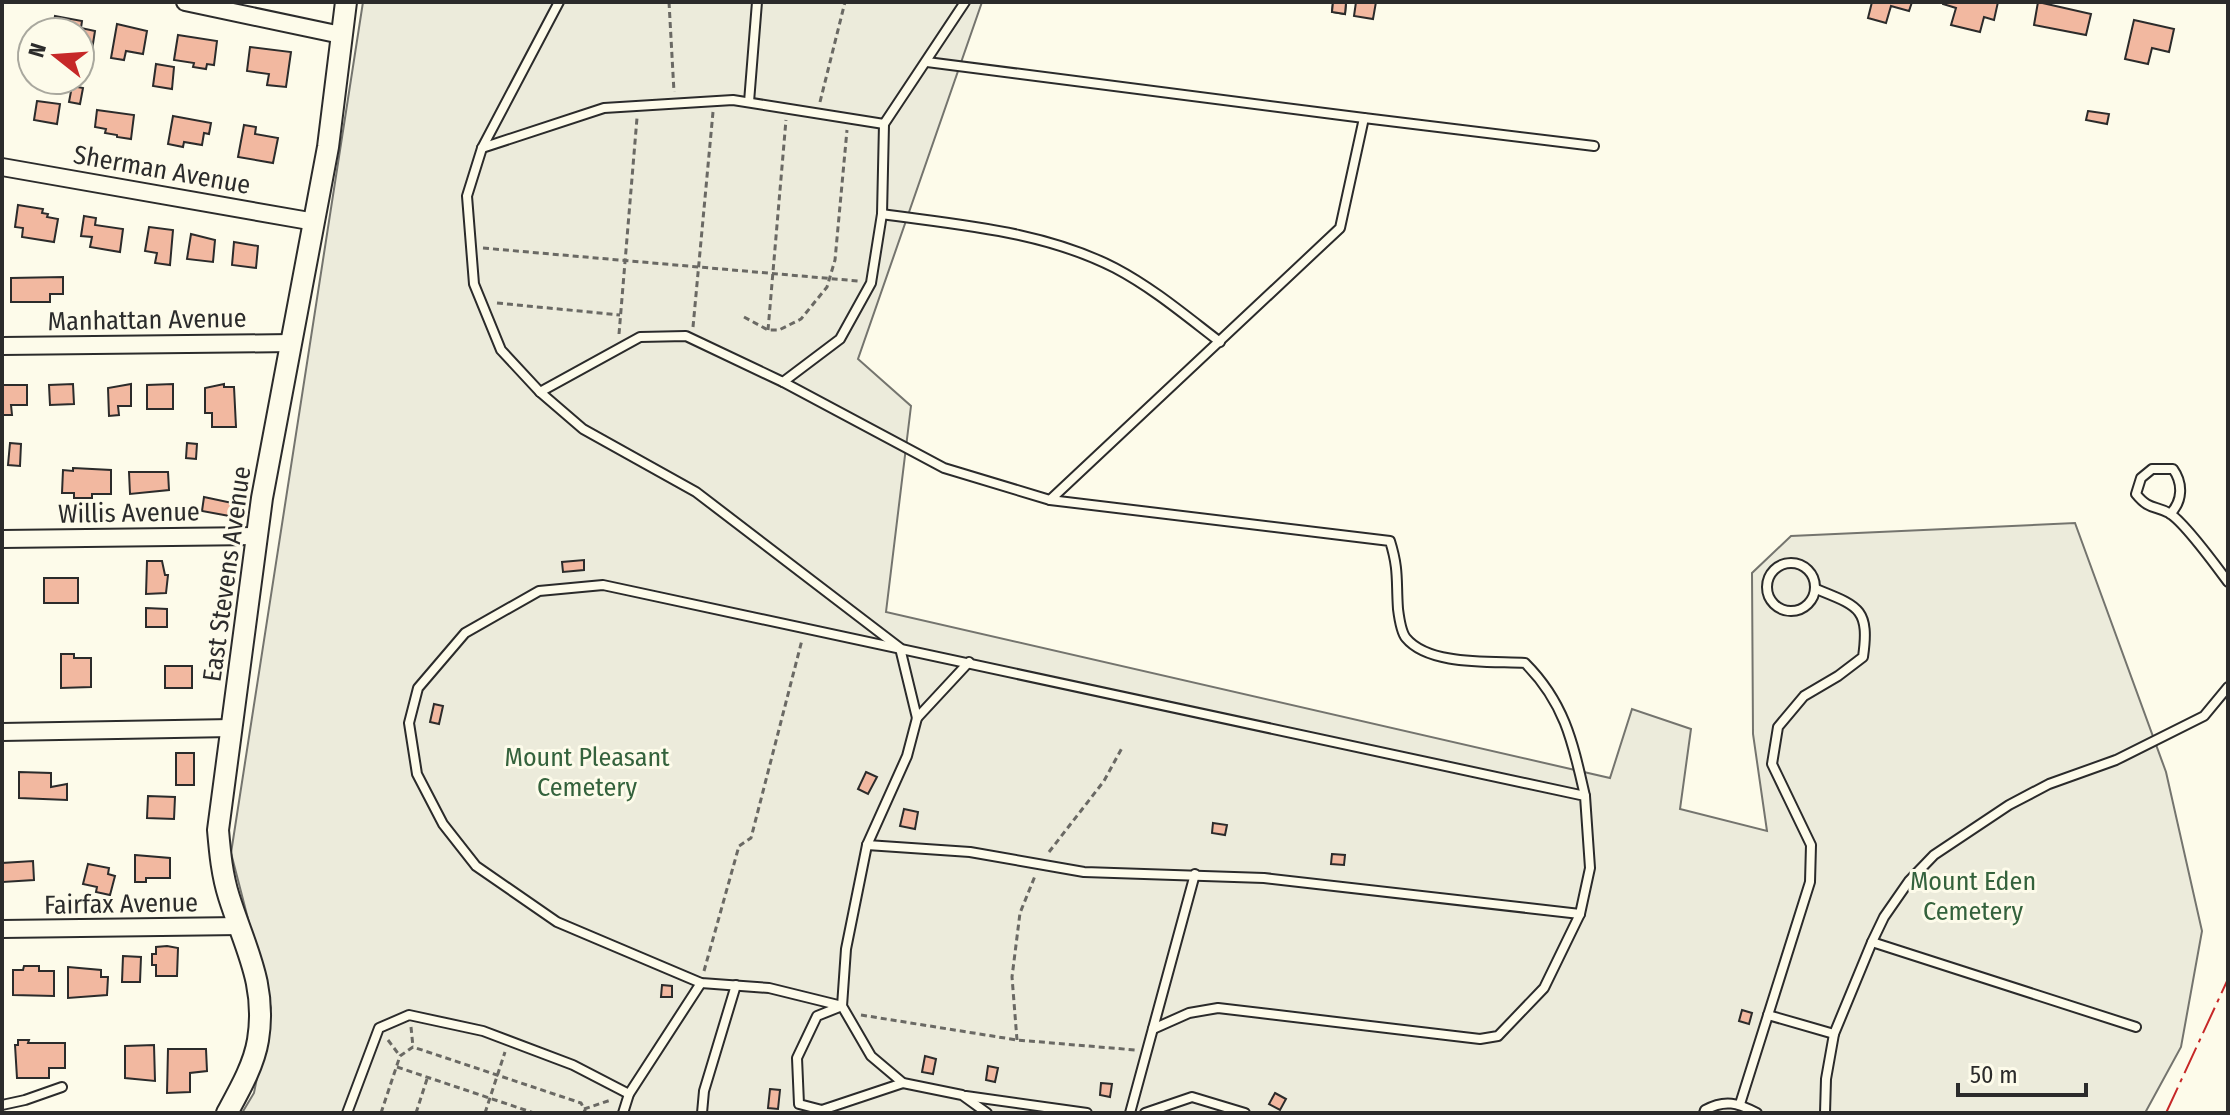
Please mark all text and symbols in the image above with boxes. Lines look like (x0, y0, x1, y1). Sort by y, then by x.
north arrow (16, 16, 96, 96)
text: N (23, 40, 52, 61)
street label: Sherman Avenue (71, 139, 253, 201)
street label: Manhattan Avenue (47, 303, 247, 337)
street label: East Stevens Avenue (197, 464, 257, 684)
street label: Willis Avenue (58, 496, 200, 530)
park label: Mount Pleasant Cemetery (504, 742, 670, 803)
park label: Mount Eden Cemetery (1910, 866, 2036, 927)
street label: Fairfax Avenue (44, 887, 198, 921)
scale bar (1958, 1047, 2086, 1097)
text: 50 m (1970, 1061, 2018, 1089)

